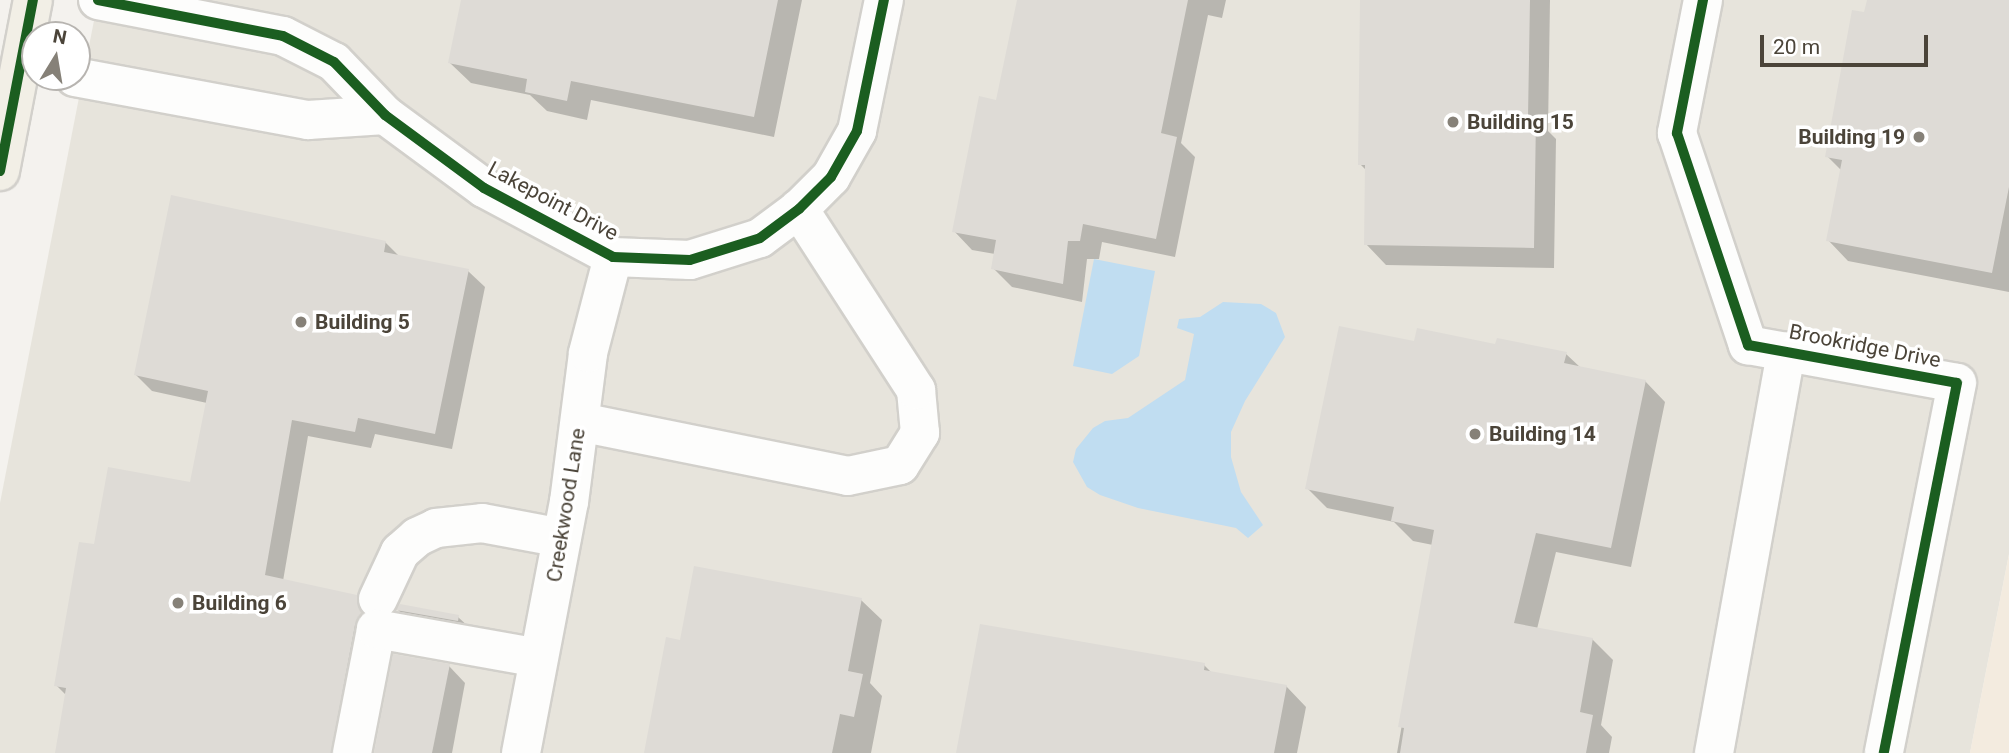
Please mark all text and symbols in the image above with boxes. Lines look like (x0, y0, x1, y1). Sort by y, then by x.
north arrow (21, 21, 91, 91)
scale bar (1764, 21, 1932, 65)
text: N (51, 24, 68, 49)
text: 20 m (1773, 35, 1820, 59)
place label: Building 15 (1467, 109, 1574, 135)
marker: Building 15 (1445, 114, 1461, 130)
place label: Building 19 (1798, 124, 1905, 150)
marker: Building 19 (1911, 129, 1927, 145)
street label: Lakepoint Drive (483, 156, 623, 246)
place label: Building 5 (315, 309, 410, 335)
marker: Building 5 (293, 314, 309, 330)
street label: Brookridge Drive (1787, 319, 1943, 373)
place label: Building 14 (1489, 421, 1596, 447)
street label: Creekwood Lane (541, 426, 591, 584)
marker: Building 14 (1467, 426, 1483, 442)
place label: Building 6 (192, 590, 287, 616)
marker: Building 6 (170, 595, 186, 611)

